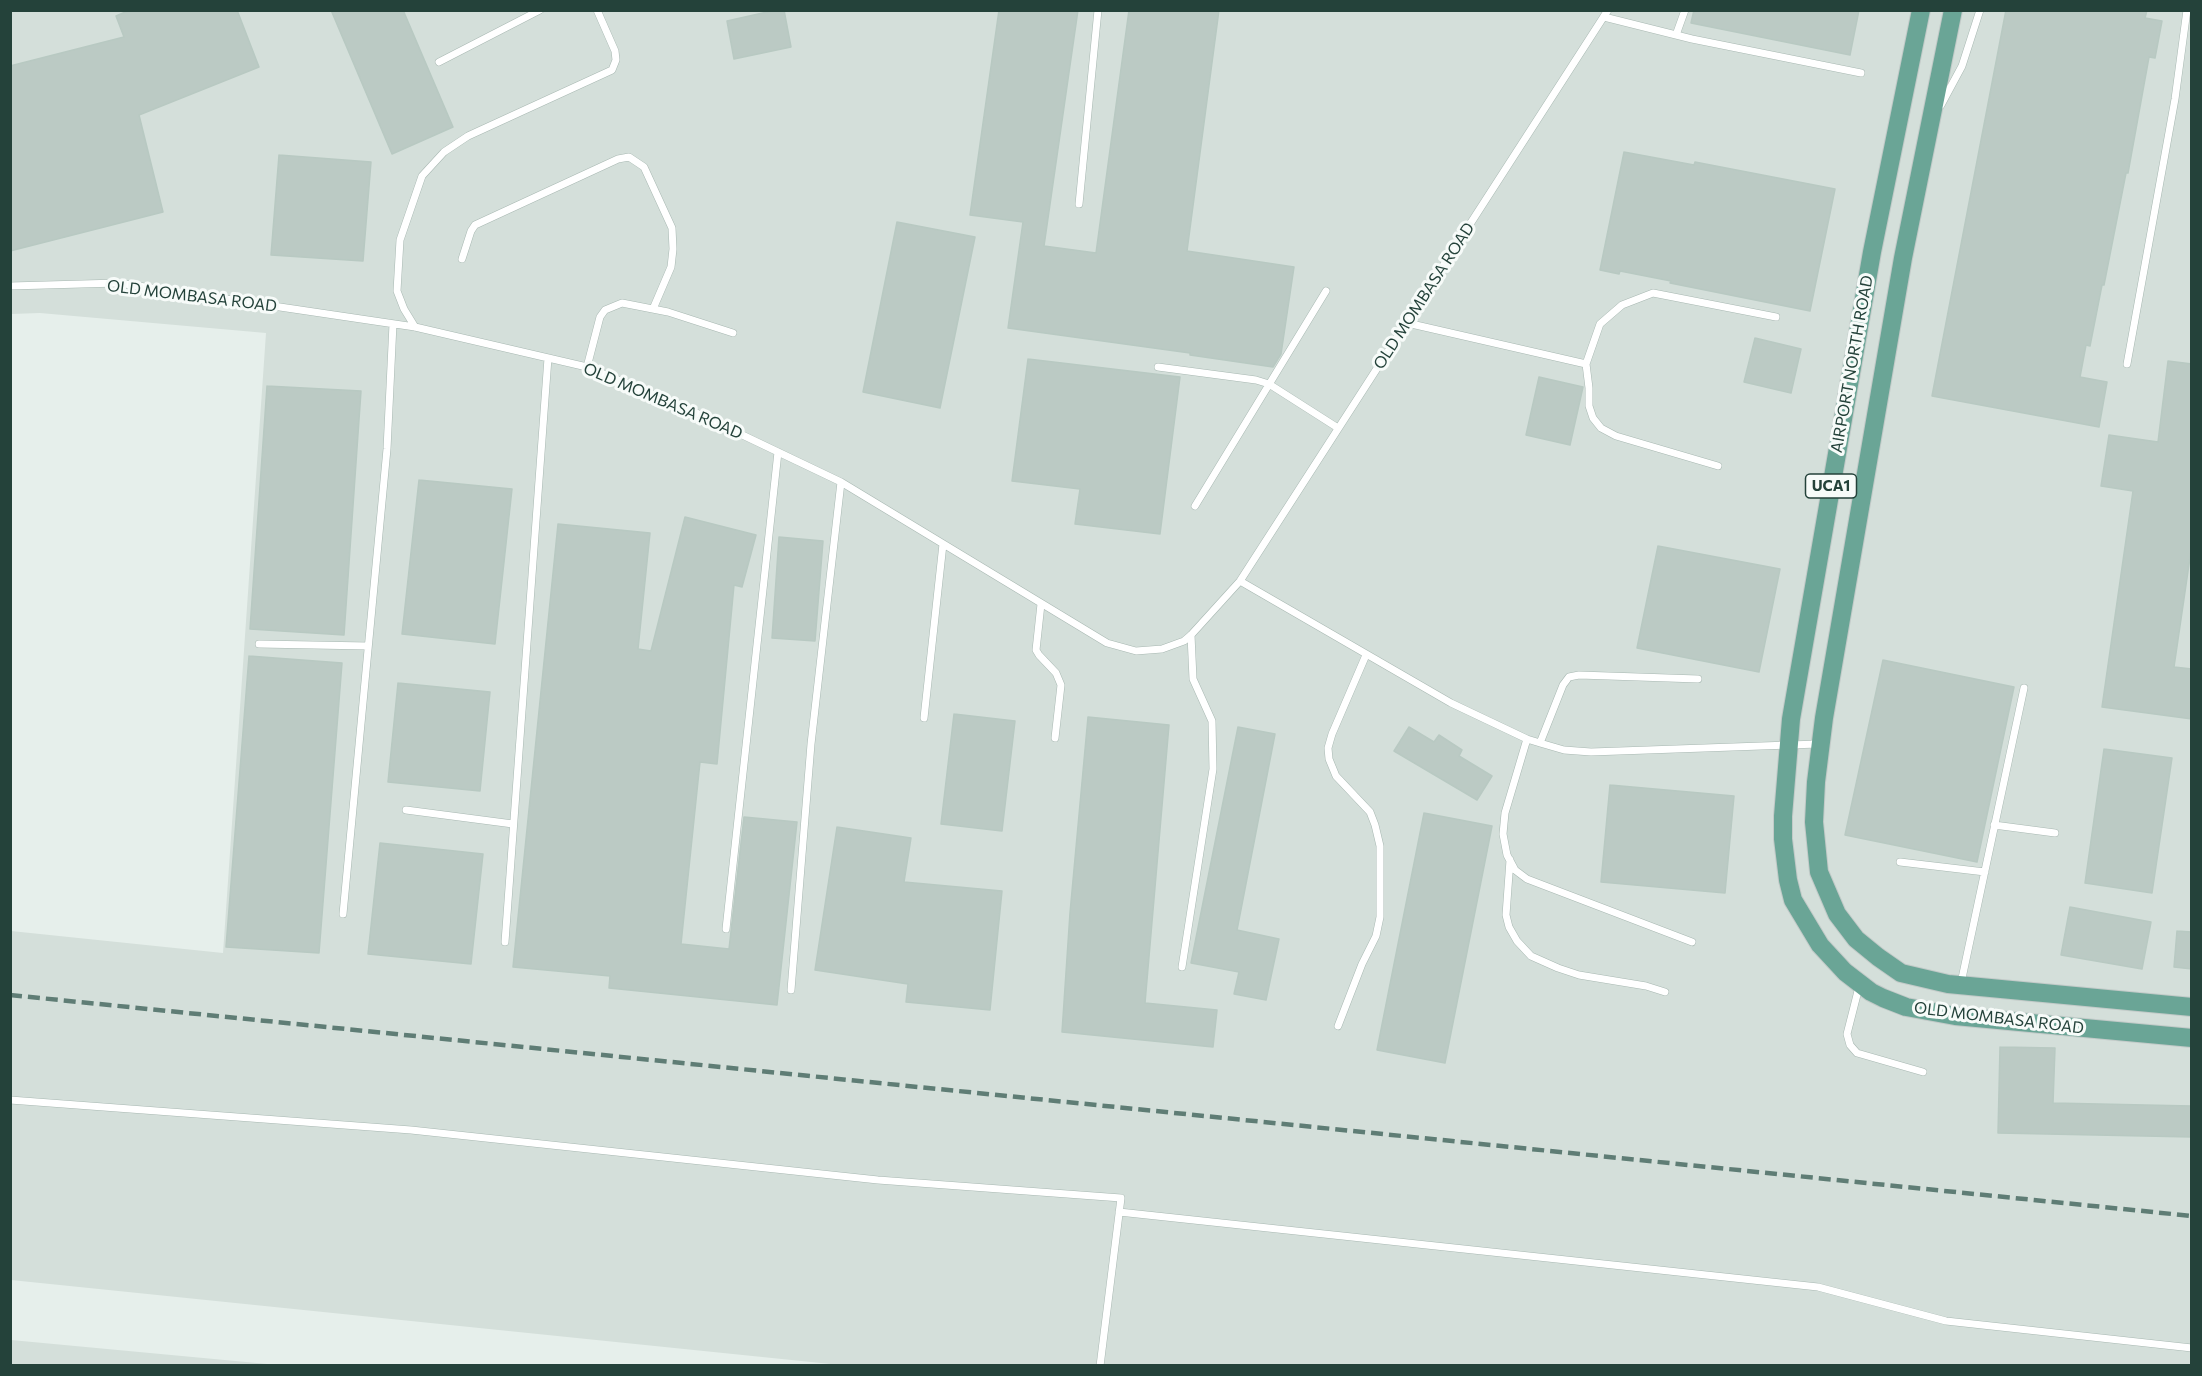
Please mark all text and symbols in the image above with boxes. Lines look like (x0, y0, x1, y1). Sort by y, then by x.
street label: OLD MOMBASA ROAD (1369, 219, 1479, 373)
street label: AIRPORT NORTH ROAD (1827, 274, 1877, 454)
street label: OLD MOMBASA ROAD (106, 276, 278, 316)
street label: OLD MOMBASA ROAD (581, 359, 745, 443)
road number: UCA1 (1806, 474, 1856, 498)
street label: OLD MOMBASA ROAD (1913, 998, 2085, 1038)

